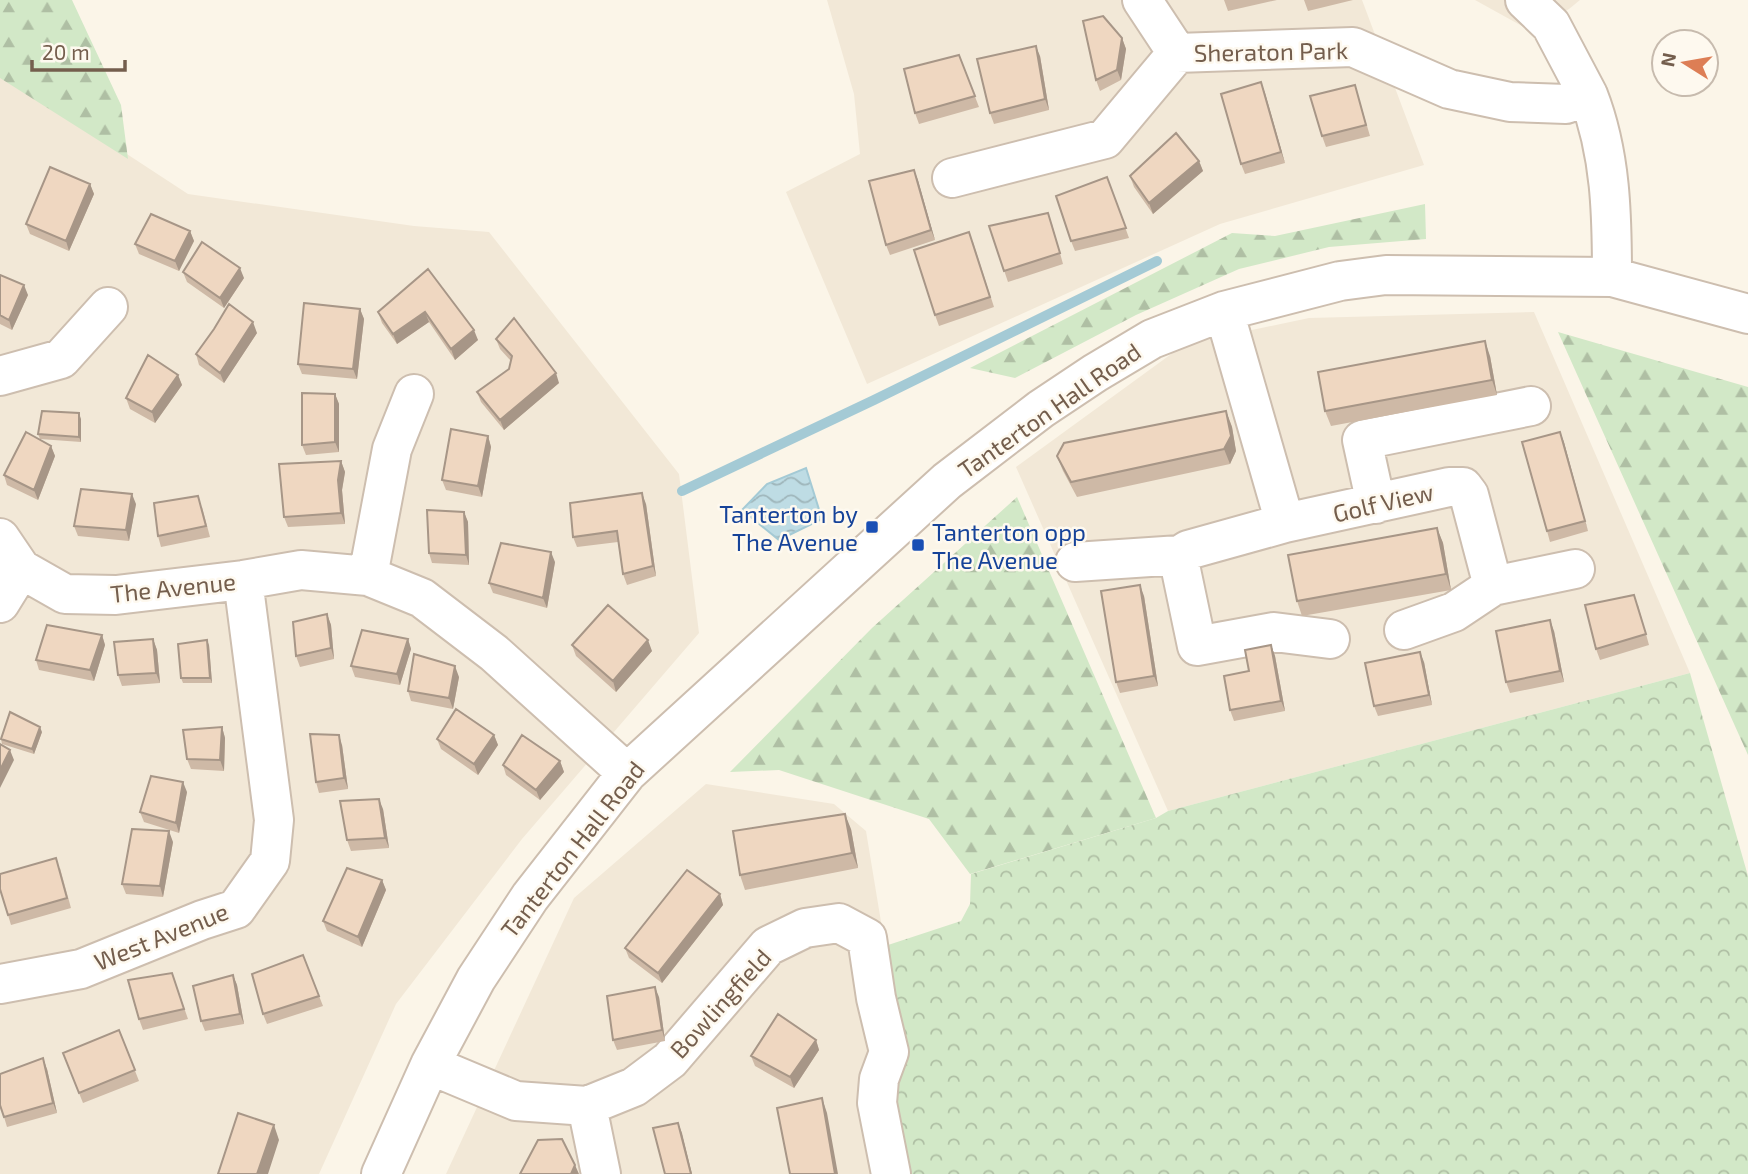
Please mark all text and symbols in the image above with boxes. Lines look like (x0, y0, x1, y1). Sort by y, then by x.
scale bar (32, 28, 124, 72)
north arrow (1650, 28, 1720, 98)
street label: Sheraton Park (1194, 35, 1348, 67)
text: 20 m (42, 39, 90, 64)
text: N (1655, 51, 1680, 69)
street label: Tanterton Hall Road (952, 336, 1146, 484)
street label: Golf View (1330, 476, 1436, 528)
place label: Tanterton by The Avenue (719, 499, 858, 556)
place label: Tanterton opp The Avenue (932, 517, 1086, 574)
marker: Tanterton by The Avenue (864, 519, 880, 535)
marker: Tanterton opp The Avenue (910, 537, 926, 553)
street label: The Avenue (109, 566, 237, 608)
street label: Tanterton Hall Road (494, 755, 650, 943)
street label: West Avenue (90, 896, 232, 976)
street label: Bowlingfield (663, 942, 777, 1064)

